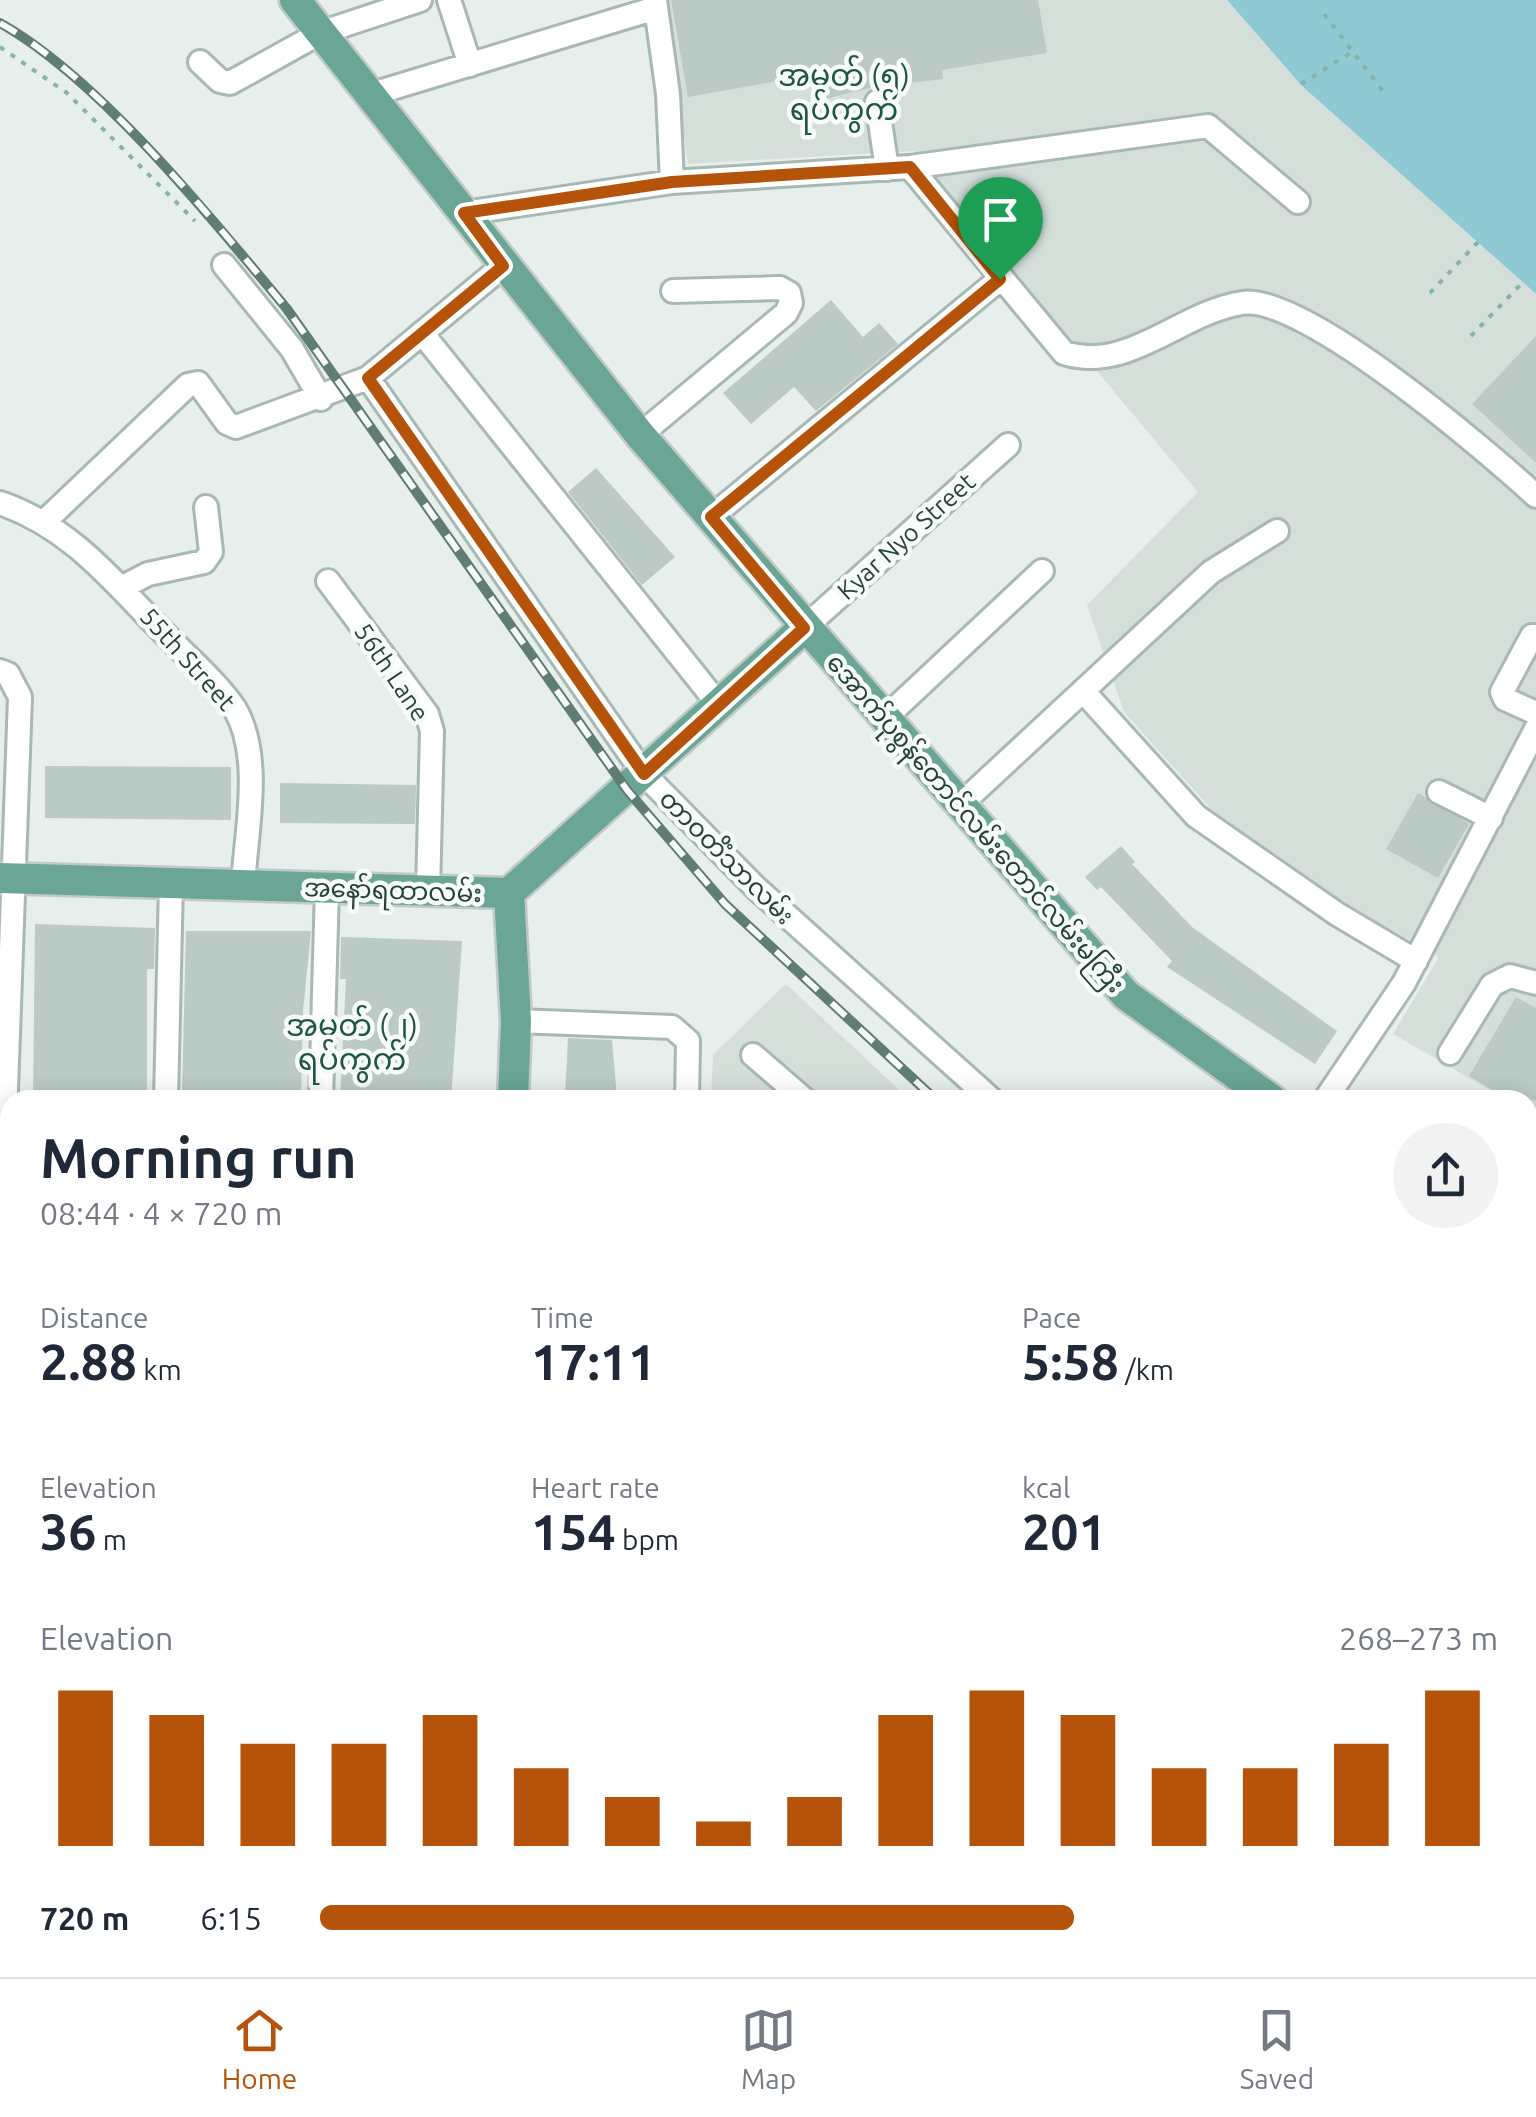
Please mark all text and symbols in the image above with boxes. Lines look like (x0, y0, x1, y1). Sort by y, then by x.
district label: အမှတ် (၅) ရပ်ကွက် (778, 54, 910, 135)
pin (958, 177, 1043, 280)
icon: arrive (973, 192, 1028, 247)
street label: Kyar Nyo Street (832, 467, 981, 605)
street label: 55th Street (135, 602, 241, 716)
street label: 56th Lane (349, 618, 435, 726)
street label: အောက်ပုစွန်တောင်လမ်းတောင်လမ်းမကြီး (816, 646, 1133, 1002)
street label: တာဝတိံသာလမ်း (654, 782, 802, 930)
street label: အနော်ရထာလမ်း (303, 870, 483, 914)
district label: အမှတ် (၂) ရပ်ကွက် (286, 1004, 418, 1085)
button: share (1393, 1123, 1498, 1228)
text: Morning run (40, 1127, 357, 1188)
text: 08:44 · 4 × 720 m (40, 1195, 282, 1231)
text: Distance (40, 1302, 148, 1333)
text: Time (531, 1302, 594, 1333)
text: Pace (1022, 1302, 1081, 1333)
text: 2.88 (40, 1333, 137, 1389)
text: 17:11 (531, 1333, 656, 1389)
text: 5:58 (1022, 1333, 1119, 1389)
text: km (137, 1354, 182, 1385)
text: /km (1119, 1354, 1174, 1385)
text: Elevation (40, 1472, 157, 1503)
text: Heart rate (531, 1472, 660, 1503)
text: kcal (1022, 1472, 1070, 1503)
text: 36 (40, 1503, 96, 1559)
text: 154 (531, 1503, 616, 1559)
text: 201 (1022, 1503, 1107, 1559)
text: m (96, 1524, 127, 1555)
text: bpm (616, 1524, 679, 1555)
text: Elevation (40, 1620, 173, 1656)
text: 268–273 m (1339, 1620, 1498, 1656)
text: 720 m (40, 1900, 129, 1936)
text: 6:15 (200, 1900, 262, 1936)
tab: Home (222, 2003, 297, 2094)
tab: Map (741, 2003, 796, 2094)
tab: Saved (1240, 2003, 1314, 2094)

